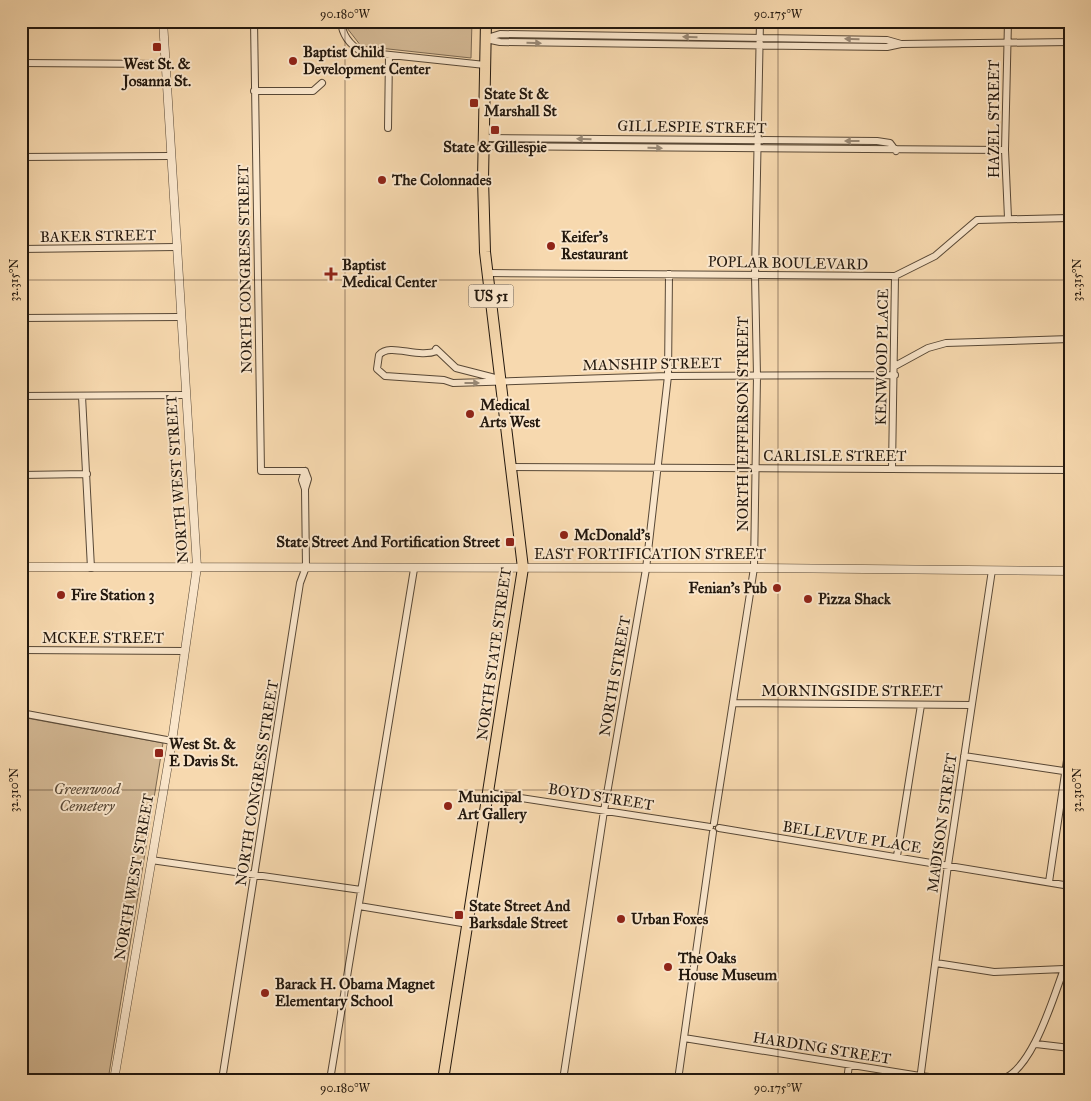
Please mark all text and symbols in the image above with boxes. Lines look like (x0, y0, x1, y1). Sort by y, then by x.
text: 90.180°W (320, 7, 370, 21)
text: 90.175°W (754, 7, 803, 21)
one-way arrow (682, 32, 698, 40)
one-way arrow (844, 35, 860, 43)
one-way arrow (526, 39, 542, 47)
marker: West St. & Josanna St. (151, 41, 163, 53)
place label: Baptist Child Development Center (303, 43, 431, 79)
place label: West St. & Josanna St. (121, 55, 191, 91)
marker: Baptist Child Development Center (287, 55, 299, 67)
street label: HAZEL STREET (985, 60, 1003, 178)
place label: State St & Marshall St (484, 85, 558, 120)
marker: State St & Marshall St (468, 97, 480, 109)
street label: GILLESPIE STREET (617, 117, 767, 137)
marker: State & Gillespie (489, 124, 501, 136)
one-way arrow (576, 135, 592, 143)
one-way arrow (843, 137, 859, 145)
place label: State & Gillespie (443, 138, 548, 157)
one-way arrow (647, 145, 663, 153)
street label: NORTH CONGRESS STREET (234, 165, 256, 373)
place label: The Colonnades (391, 171, 492, 189)
marker: The Colonnades (376, 174, 388, 186)
street label: BAKER STREET (40, 226, 156, 246)
place label: Keifer's Restaurant (561, 228, 629, 263)
marker: Keifer's Restaurant (545, 240, 557, 252)
street label: POPLAR BOULEVARD (708, 253, 869, 273)
place label: Baptist Medical Center (342, 256, 437, 291)
text: 32.315°N (7, 258, 21, 302)
text: 32.315°N (1070, 258, 1084, 302)
marker: Baptist Medical Center (324, 267, 338, 281)
road number: US 51 (468, 284, 514, 308)
street label: KENWOOD PLACE (872, 288, 892, 426)
street label: NORTH JEFFERSON STREET (734, 316, 753, 532)
street label: MANSHIP STREET (582, 354, 722, 374)
one-way arrow (464, 379, 480, 387)
street label: NORTH WEST STREET (162, 394, 192, 564)
place label: Medical Arts West (479, 396, 541, 431)
marker: Medical Arts West (464, 408, 476, 420)
street label: CARLISLE STREET (763, 447, 907, 465)
place label: McDonald's (574, 526, 651, 544)
marker: McDonald's (558, 529, 570, 541)
place label: State Street And Fortification Street (276, 533, 501, 551)
marker: State Street And Fortification Street (504, 536, 516, 548)
street label: EAST FORTIFICATION STREET (534, 545, 766, 563)
street label: NORTH STATE STREET (473, 566, 515, 742)
place label: Fenian's Pub (688, 579, 768, 597)
marker: Fenian's Pub (771, 582, 783, 594)
place label: Fire Station 3 (71, 586, 155, 605)
marker: Fire Station 3 (55, 589, 67, 601)
place label: Pizza Shack (818, 590, 892, 608)
marker: Pizza Shack (802, 593, 814, 605)
street label: NORTH STREET (596, 614, 634, 738)
street label: MCKEE STREET (42, 629, 164, 647)
street label: NORTH CONGRESS STREET (232, 679, 282, 887)
street label: MORNINGSIDE STREET (761, 682, 943, 700)
place label: West St. & E Davis St. (169, 735, 238, 770)
marker: West St. & E Davis St. (153, 747, 165, 759)
street label: MADISON STREET (923, 752, 961, 894)
text: 32.310°N (7, 768, 21, 812)
text: 32.310°N (1070, 768, 1084, 812)
park label: Greenwood Cemetery (54, 780, 121, 815)
street label: BOYD STREET (547, 780, 655, 814)
place label: Municipal Art Gallery (457, 788, 528, 824)
street label: NORTH WEST STREET (110, 792, 158, 962)
marker: Municipal Art Gallery (442, 800, 454, 812)
street label: BELLEVUE PLACE (781, 817, 923, 857)
place label: State Street And Barksdale Street (469, 897, 571, 932)
marker: State Street And Barksdale Street (453, 909, 465, 921)
place label: Urban Foxes (631, 910, 709, 928)
marker: Urban Foxes (615, 913, 627, 925)
place label: The Oaks House Museum (677, 949, 777, 984)
marker: The Oaks House Museum (662, 961, 674, 973)
place label: Barack H. Obama Magnet Elementary School (275, 975, 435, 1011)
marker: Barack H. Obama Magnet Elementary School (259, 987, 271, 999)
street label: HARDING STREET (752, 1028, 892, 1068)
text: 90.180°W (320, 1081, 370, 1095)
text: 90.175°W (754, 1081, 803, 1095)

